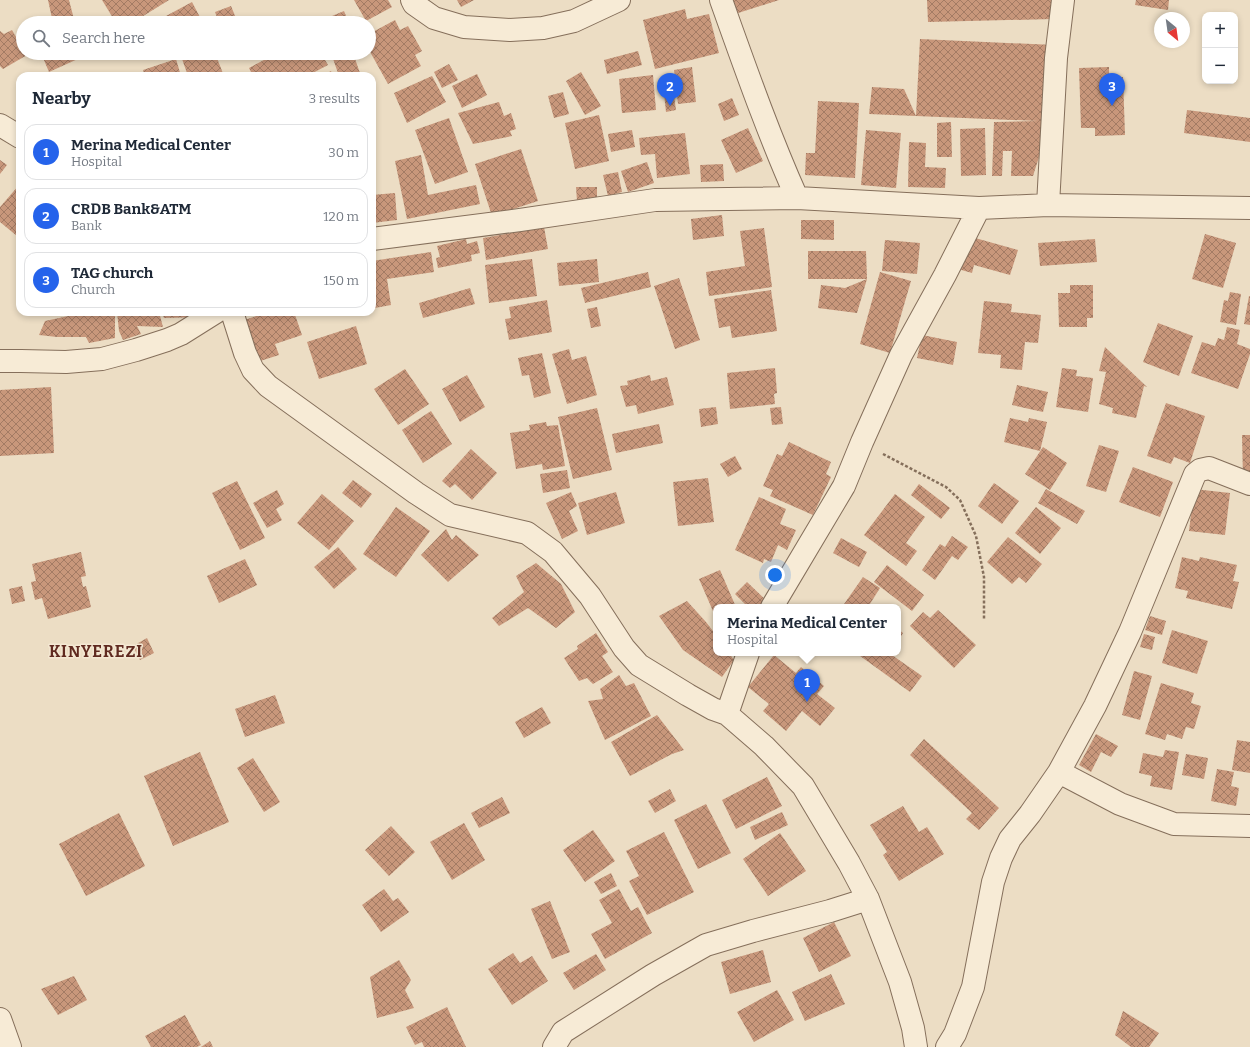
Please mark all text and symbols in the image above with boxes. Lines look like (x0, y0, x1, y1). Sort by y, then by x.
north arrow (1154, 12, 1190, 48)
map controls (1202, 12, 1238, 84)
button: + (1202, 12, 1238, 48)
search box (16, 16, 376, 60)
icon: search (30, 27, 52, 49)
text: Search here (62, 29, 145, 47)
button: − (1202, 48, 1238, 84)
pin: 2 (657, 73, 683, 106)
pin: 3 (1099, 73, 1125, 106)
text: Nearby (32, 88, 91, 109)
text: 3 results (309, 91, 360, 106)
text: Merina Medical Center (71, 136, 231, 154)
text: 1 (43, 145, 49, 160)
text: 30 m (328, 145, 359, 160)
text: Hospital (71, 154, 122, 169)
text: CRDB Bank&ATM (71, 200, 191, 218)
text: 2 (42, 209, 50, 224)
text: 120 m (323, 209, 359, 224)
text: Bank (71, 218, 102, 233)
text: TAG church (71, 264, 153, 282)
text: 3 (42, 273, 50, 288)
text: 150 m (323, 273, 359, 288)
text: Church (71, 282, 115, 297)
your location (765, 565, 785, 585)
popup (713, 604, 901, 656)
text: Merina Medical Center (727, 614, 887, 632)
text: Hospital (727, 632, 778, 647)
district label: KINYEREZI (49, 642, 143, 661)
pin: 1 (794, 669, 820, 702)

